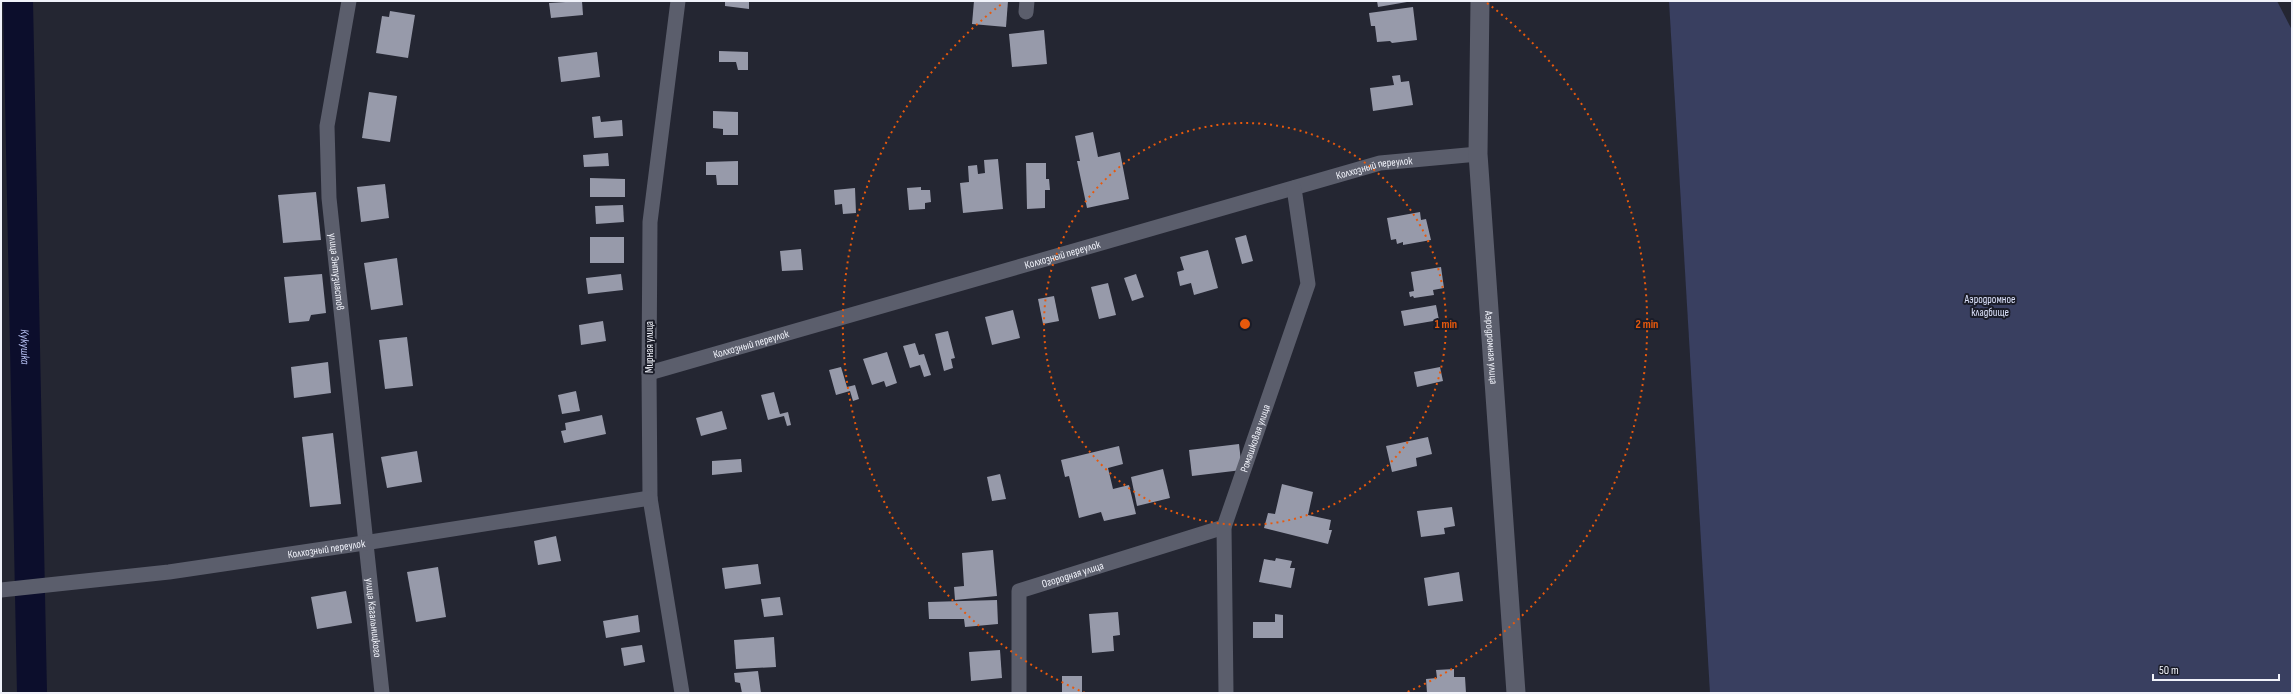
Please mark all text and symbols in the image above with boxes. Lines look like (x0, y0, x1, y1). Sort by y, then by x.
street label: Колхозный переулок (1334, 153, 1414, 182)
street label: улица Энтузиастов (326, 232, 348, 311)
street label: Колхозный переулок (1023, 237, 1102, 271)
park label: Аэродромное кладбище (1964, 293, 2015, 319)
street label: Аэродромная улица (1482, 309, 1501, 385)
centre of rings (1238, 317, 1252, 331)
text: 1 min (1435, 317, 1457, 332)
text: 2 min (1636, 317, 1658, 332)
street label: Мирная улица (643, 321, 656, 373)
street label: Колхозный переулок (712, 326, 791, 361)
water label: Кукушка (17, 329, 33, 365)
street label: Ромашковая улица (1237, 403, 1272, 474)
street label: Колхозный переулок (287, 536, 367, 561)
street label: Огородная улица (1040, 559, 1105, 590)
street label: улица Кагальницкого (363, 577, 385, 659)
scale bar (2153, 656, 2279, 682)
text: 50 m (2159, 663, 2179, 678)

